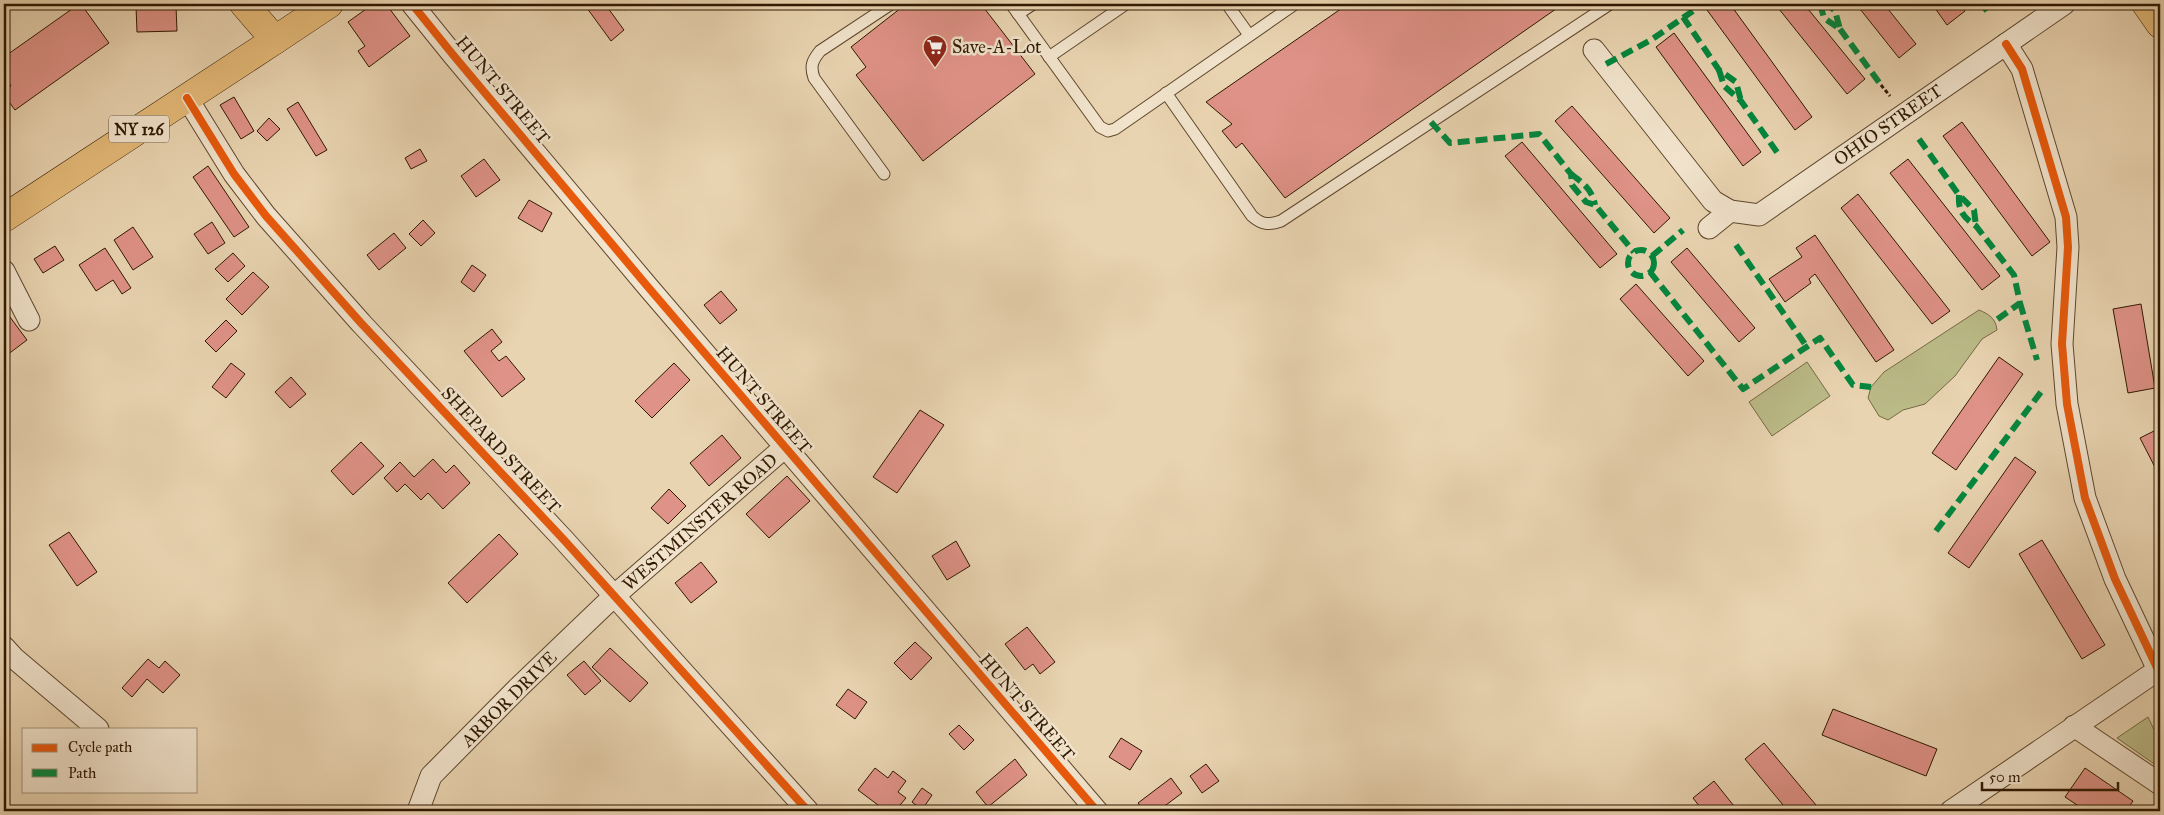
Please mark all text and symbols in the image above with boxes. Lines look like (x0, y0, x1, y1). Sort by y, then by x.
street label: HUNT STREET (451, 31, 555, 149)
supermarket icon: Save-A-Lot (922, 34, 948, 68)
place label: Save-A-Lot (952, 36, 1042, 58)
street label: OHIO STREET (1829, 79, 1947, 171)
road number: NY 126 (109, 116, 169, 142)
street label: HUNT STREET (711, 342, 817, 458)
street label: SHEPARD STREET (437, 382, 565, 518)
street label: WESTMINSTER ROAD (618, 449, 782, 595)
street label: ARBOR DRIVE (456, 646, 562, 752)
street label: HUNT STREET (974, 649, 1080, 765)
legend (22, 728, 198, 792)
text: Cycle path (68, 738, 133, 756)
scale bar (1982, 760, 2118, 792)
text: Path (68, 764, 97, 782)
text: 50 m (1989, 768, 2021, 786)

